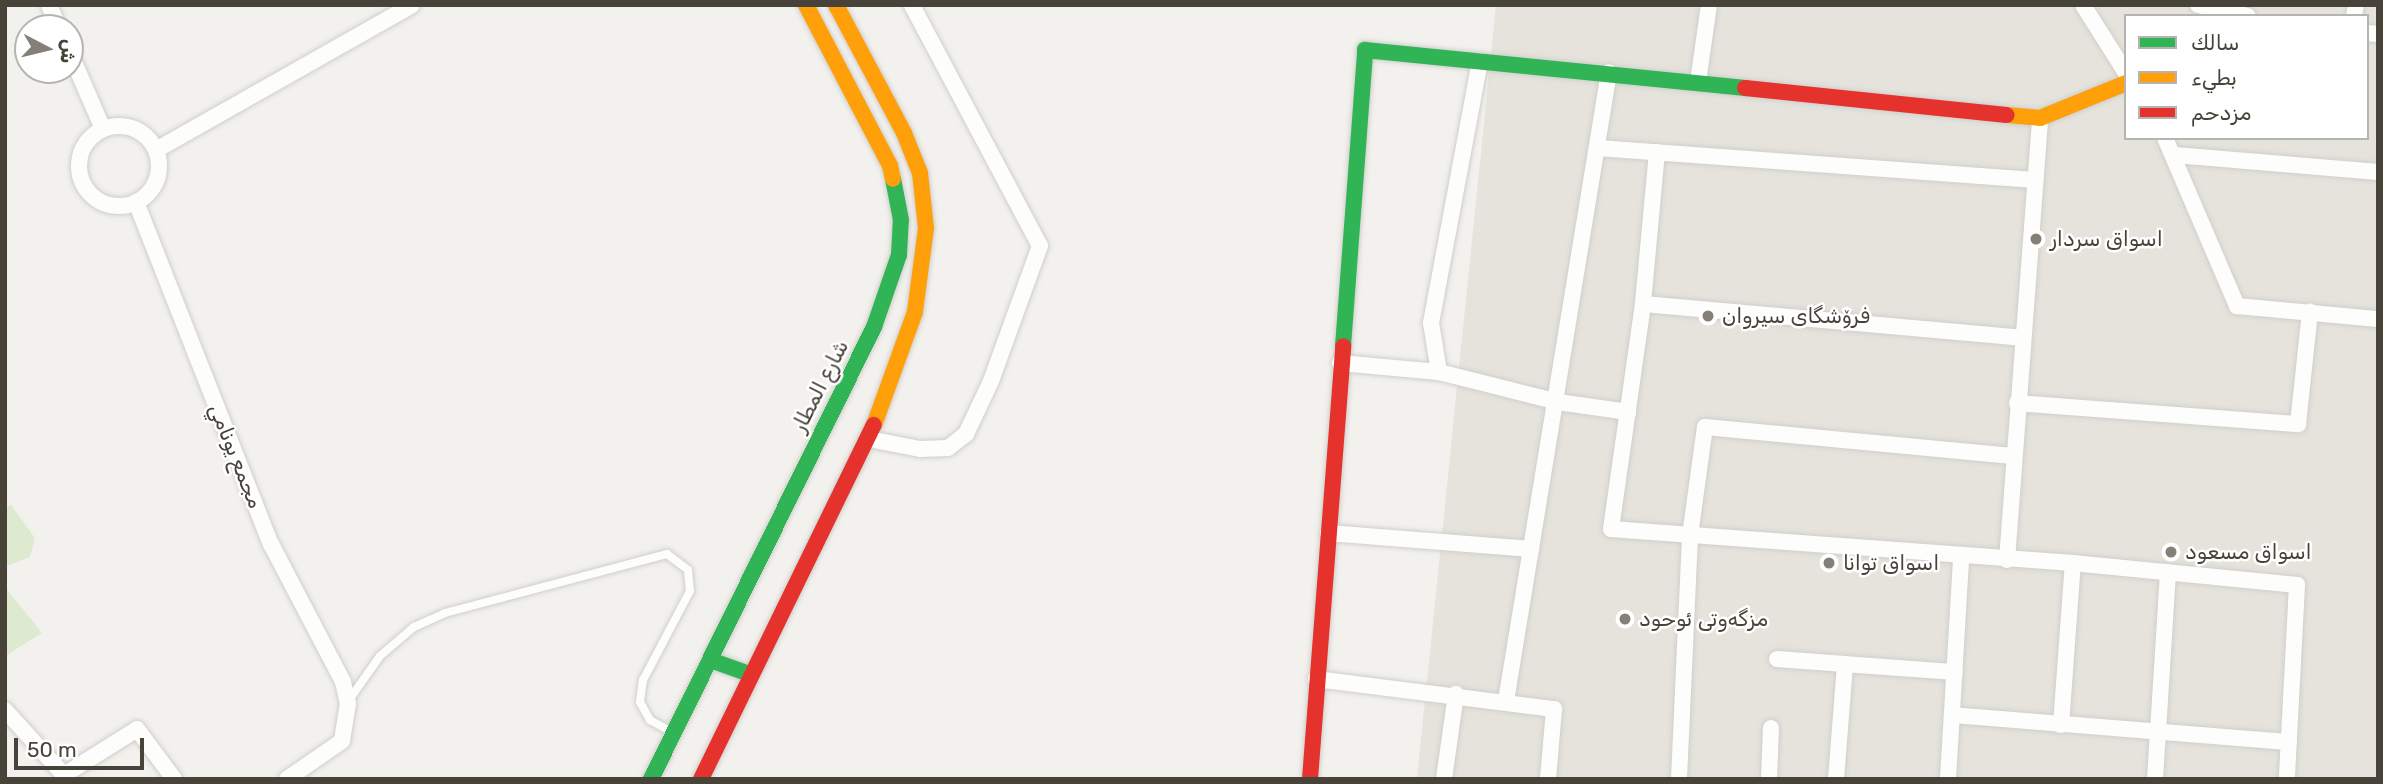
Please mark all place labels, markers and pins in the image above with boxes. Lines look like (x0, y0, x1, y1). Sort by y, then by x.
place label: اسواق سردار (2050, 226, 2163, 252)
marker: اسواق سردار (2028, 231, 2044, 247)
place label: فرۆشگای سیروان (1722, 303, 1870, 329)
marker: فرۆشگای سیروان (1700, 308, 1716, 324)
place label: اسواق مسعود (2185, 539, 2312, 565)
marker: اسواق مسعود (2163, 544, 2179, 560)
place label: اسواق توانا (1843, 550, 1939, 576)
marker: اسواق توانا (1821, 555, 1837, 571)
place label: مزگەوتی ئوحود (1639, 606, 1768, 632)
marker: مزگەوتی ئوحود (1617, 611, 1633, 627)

